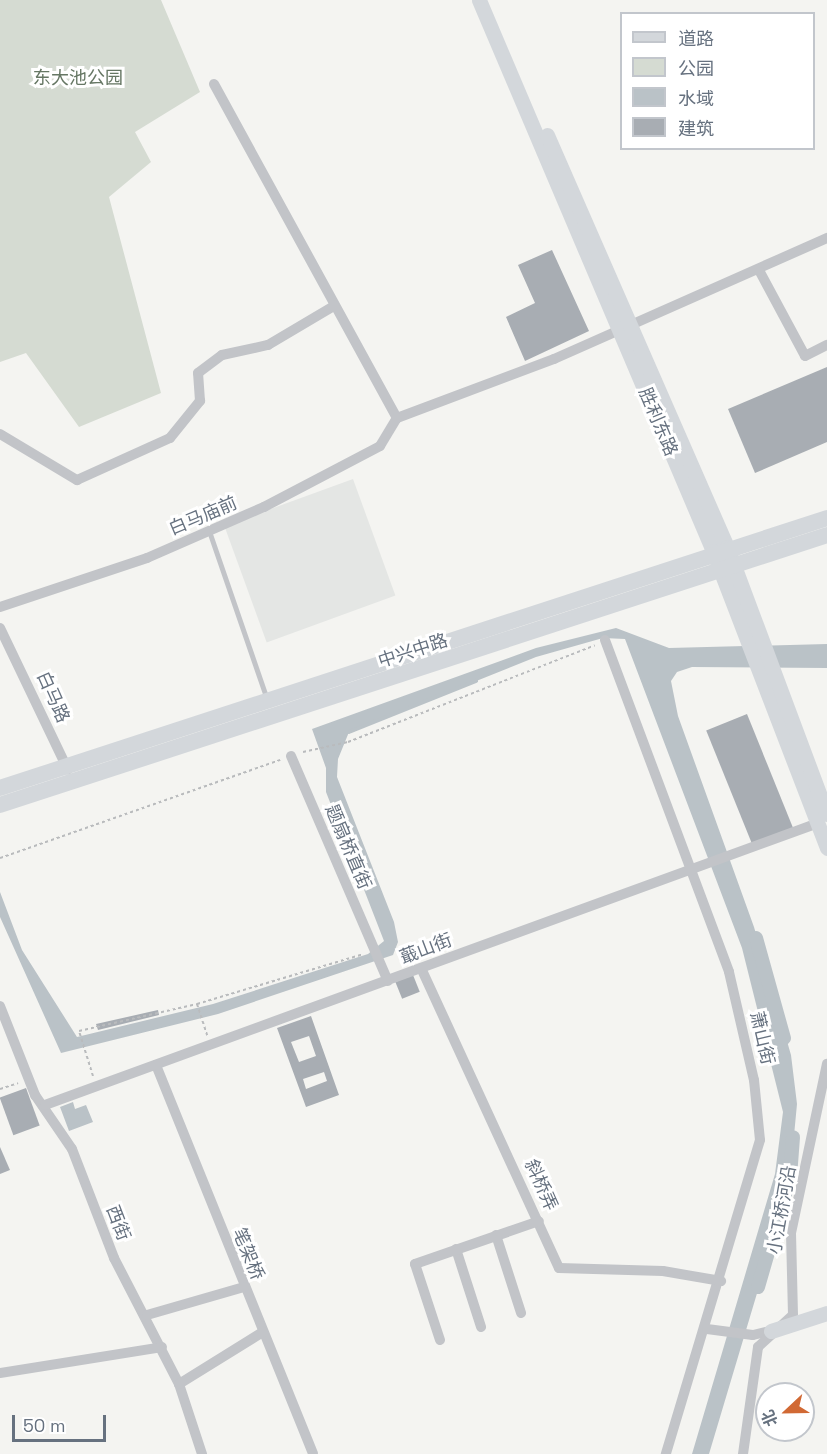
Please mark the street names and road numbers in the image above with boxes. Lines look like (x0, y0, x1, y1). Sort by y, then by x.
street label: 胜利东路 (634, 385, 682, 459)
street label: 白马庙前 (166, 492, 240, 540)
street label: 中兴中路 (375, 630, 451, 672)
street label: 白马路 (32, 668, 74, 726)
street label: 题扇桥直街 (320, 801, 376, 893)
street label: 蕺山街 (397, 929, 455, 969)
street label: 萧山街 (745, 1009, 779, 1067)
street label: 斜桥弄 (520, 1156, 562, 1214)
street label: 小江桥河沿 (764, 1164, 800, 1256)
street label: 西街 (101, 1202, 135, 1244)
street label: 笔架桥 (228, 1225, 268, 1283)

